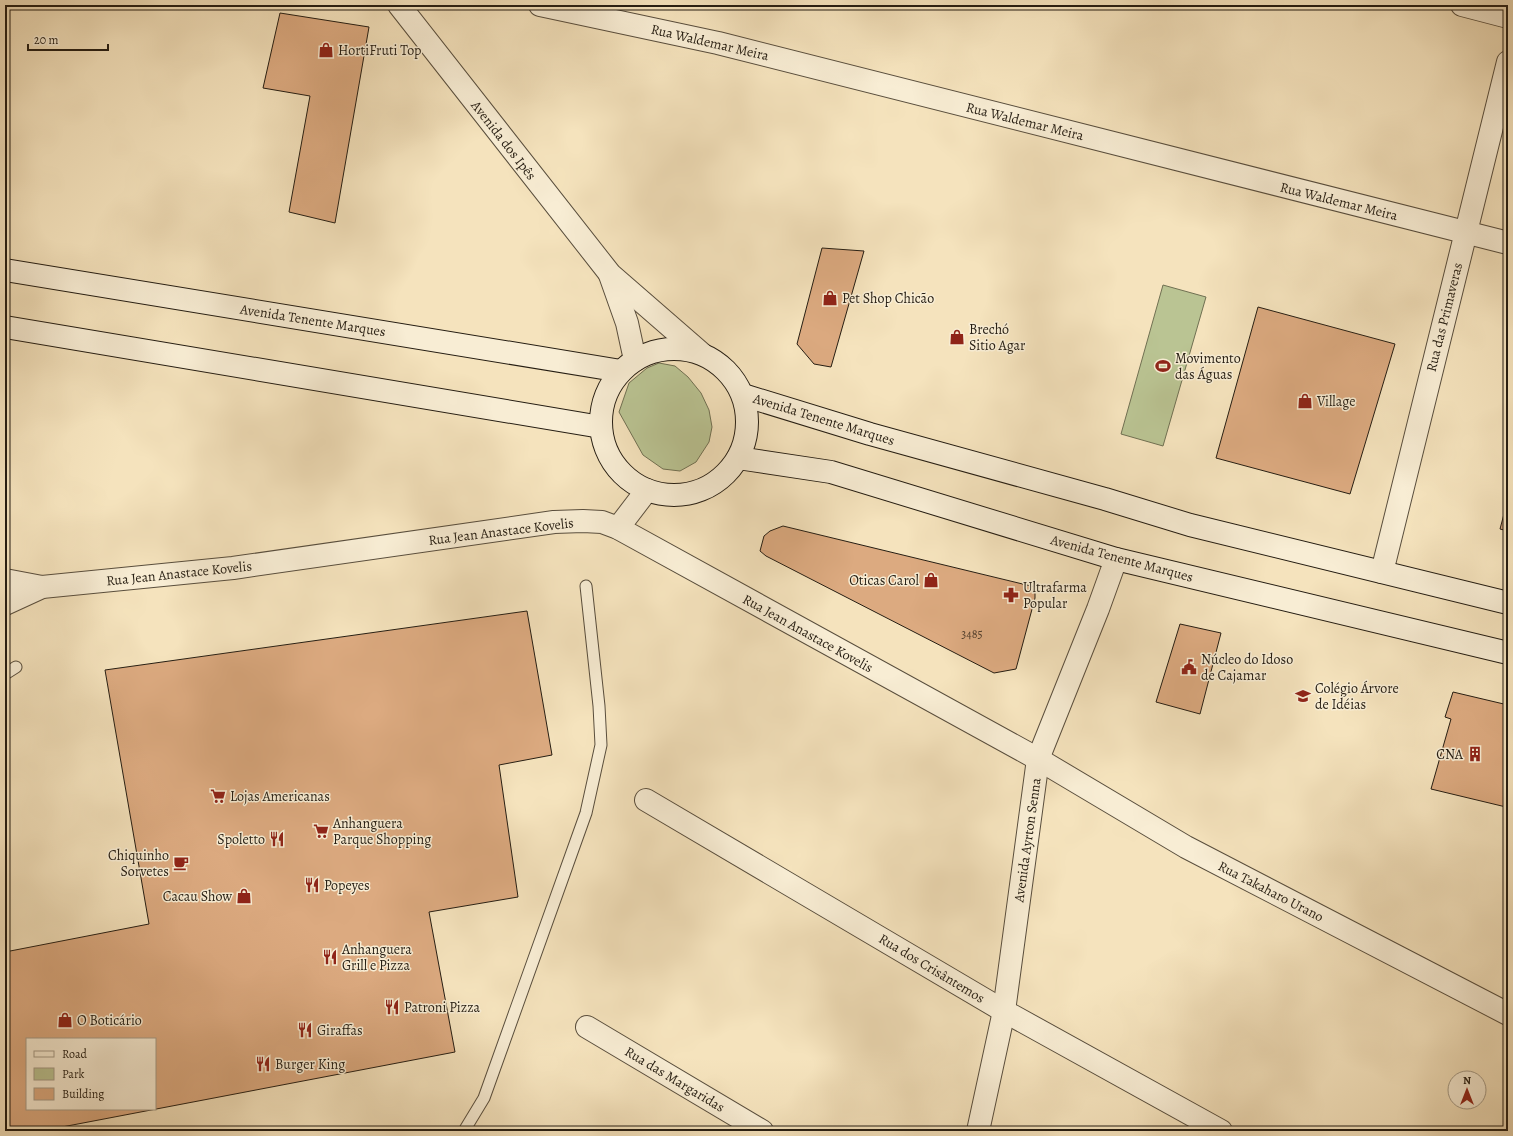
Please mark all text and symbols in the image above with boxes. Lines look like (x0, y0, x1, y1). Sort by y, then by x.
street label: Rua Waldemar Meira (649, 20, 771, 65)
scale bar (28, 26, 108, 52)
text: 20 m (34, 32, 58, 48)
shop icon: HortiFruti Top (317, 41, 335, 59)
place label: HortiFruti Top (338, 41, 422, 60)
street label: Avenida dos Ipês (466, 96, 541, 184)
street label: Rua Waldemar Meira (964, 98, 1086, 145)
street label: Rua Waldemar Meira (1278, 178, 1400, 225)
street label: Rua das Primaveras (1422, 261, 1467, 374)
shop icon: Pet Shop Chicão (821, 289, 839, 307)
place label: Pet Shop Chicão (842, 289, 934, 308)
street label: Avenida Tenente Marques (238, 299, 387, 341)
place label: Brechó Sitio Agar (969, 320, 1026, 355)
shop icon: Brechó Sitio Agar (948, 328, 966, 346)
place label: Movimento das Águas (1175, 349, 1241, 384)
sports icon: Movimento das Águas (1154, 357, 1172, 375)
street label: Avenida Tenente Marques (750, 389, 897, 450)
shop icon: Village (1296, 392, 1314, 410)
place label: Village (1316, 392, 1356, 411)
street label: Rua Jean Anastace Kovelis (427, 513, 575, 550)
street label: Avenida Tenente Marques (1047, 530, 1195, 587)
street label: Rua Jean Anastace Kovelis (105, 556, 253, 591)
place label: Oticas Carol (849, 571, 920, 590)
shop icon: Oticas Carol (922, 571, 940, 589)
place label: Ultrafarma Popular (1023, 578, 1087, 613)
pharmacy icon: Ultrafarma Popular (1002, 586, 1020, 604)
street label: Rua Jean Anastace Kovelis (739, 590, 876, 677)
house number: 3485 (961, 626, 983, 642)
place label: Núcleo do Idoso de Cajamar (1201, 650, 1293, 685)
public building icon: Núcleo do Idoso de Cajamar (1180, 658, 1198, 676)
place label: Colégio Árvore de Idéias (1315, 679, 1399, 714)
school or university icon: Colégio Árvore de Idéias (1294, 687, 1312, 705)
place label: CNA (1436, 745, 1464, 764)
building icon: CNA (1466, 745, 1484, 763)
street label: Avenida Ayrton Senna (1009, 776, 1046, 904)
supermarket icon: Lojas Americanas (209, 787, 227, 805)
place label: Lojas Americanas (230, 787, 330, 806)
place label: Anhanguera Parque Shopping (332, 814, 431, 849)
supermarket icon: Anhanguera Parque Shopping (312, 822, 330, 840)
place label: Spoletto (217, 830, 265, 849)
restaurant icon: Spoletto (268, 830, 286, 848)
place label: Chiquinho Sorvetes (108, 846, 169, 881)
cafe icon: Chiquinho Sorvetes (172, 854, 190, 872)
street label: Rua Takaharo Urano (1215, 857, 1327, 926)
restaurant icon: Popeyes (303, 876, 321, 894)
place label: Popeyes (324, 876, 370, 895)
place label: Cacau Show (163, 887, 232, 906)
shop icon: Cacau Show (235, 887, 253, 905)
street label: Rua dos Crisântemos (875, 929, 988, 1008)
place label: Anhanguera Grill e Pizza (341, 940, 412, 975)
restaurant icon: Anhanguera Grill e Pizza (321, 948, 339, 966)
restaurant icon: Patroni Pizza (383, 998, 401, 1016)
place label: Patroni Pizza (404, 998, 481, 1017)
shop icon: O Boticário (56, 1011, 74, 1029)
place label: O Boticário (77, 1011, 142, 1030)
restaurant icon: Giraffas (296, 1021, 314, 1039)
place label: Giraffas (317, 1021, 363, 1040)
legend (26, 1038, 156, 1110)
street label: Rua das Margaridas (621, 1042, 728, 1117)
text: Road (62, 1046, 88, 1062)
restaurant icon: Burger King (254, 1055, 272, 1073)
place label: Burger King (275, 1055, 345, 1074)
text: Park (62, 1066, 85, 1082)
north arrow (1447, 1070, 1487, 1110)
text: N (1463, 1073, 1471, 1088)
text: Building (62, 1086, 104, 1102)

